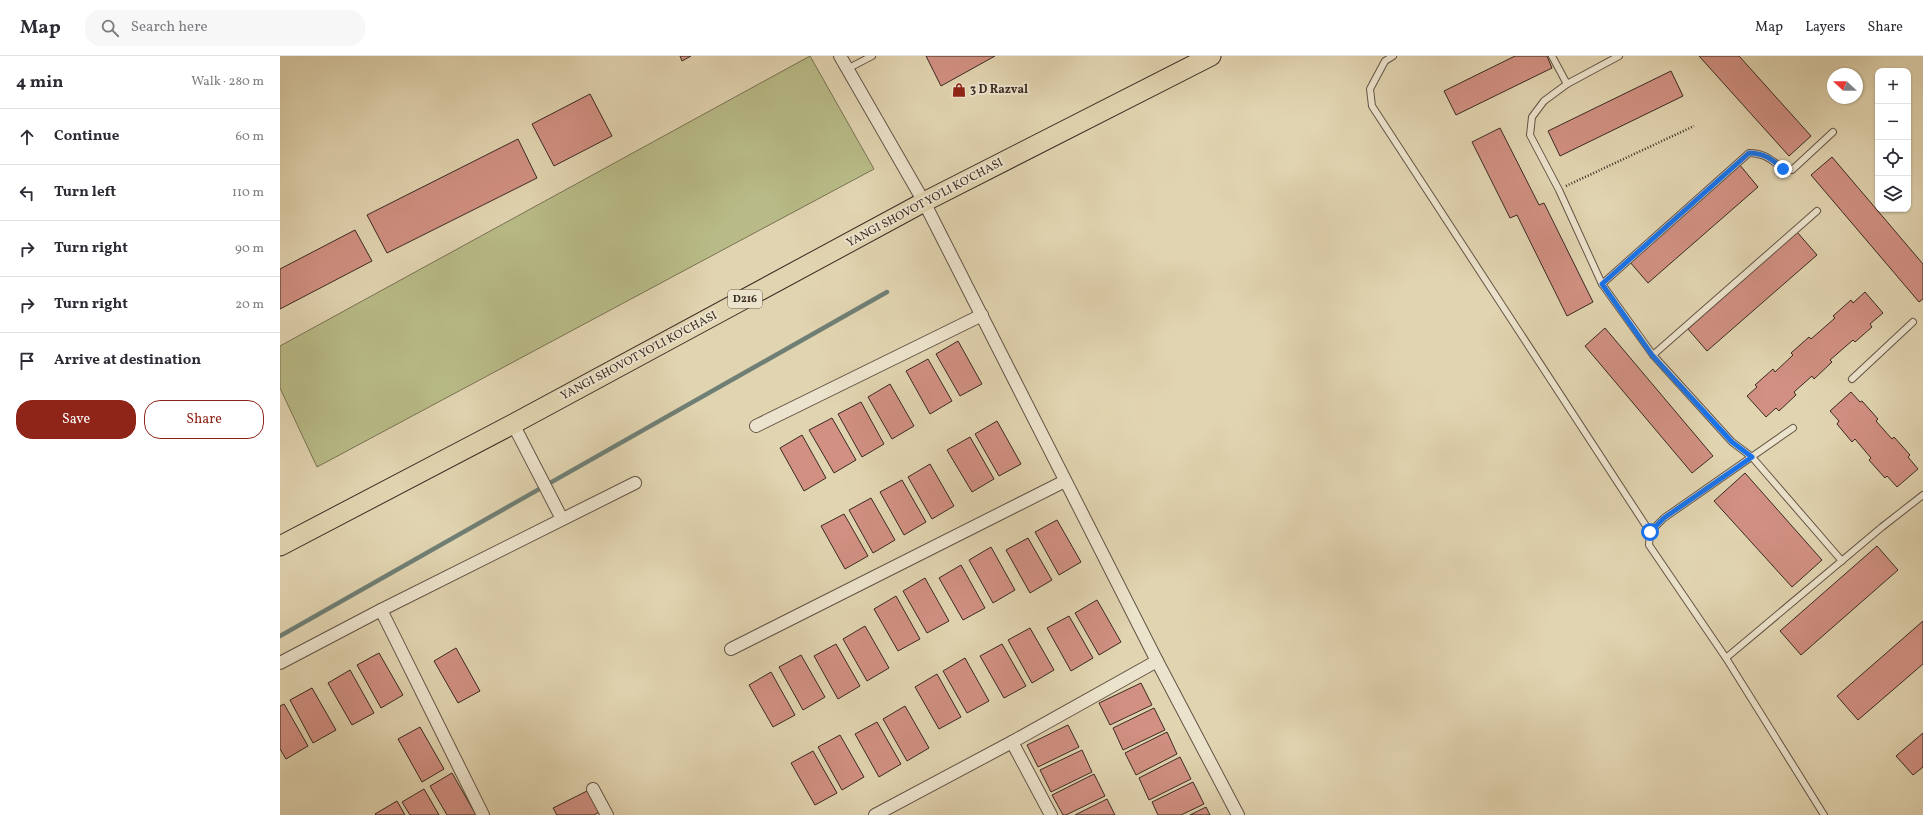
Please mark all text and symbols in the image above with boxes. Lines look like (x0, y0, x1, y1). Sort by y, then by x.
search box (85, 10, 365, 46)
text: Map (20, 15, 61, 41)
icon: search (99, 17, 121, 39)
text: Search here (131, 17, 208, 38)
text: Map (1755, 18, 1783, 37)
text: Layers (1805, 18, 1845, 37)
text: Share (1867, 18, 1903, 37)
north arrow (1827, 68, 1863, 104)
map controls (1875, 68, 1911, 212)
button: + (1875, 68, 1911, 104)
text: 4 min (16, 71, 63, 94)
text: Walk · 280 m (191, 73, 264, 91)
shop icon: 3 D Razval (951, 82, 967, 98)
place label: 3 D Razval (970, 82, 1028, 98)
button: − (1875, 104, 1911, 140)
icon: ahead (16, 126, 38, 148)
text: Continue (54, 126, 119, 147)
text: 60 m (236, 128, 264, 146)
button: locate (1875, 140, 1911, 176)
street label: YANGI SHOVOT YO'LI KO'CHASI (844, 155, 1006, 251)
route end (1774, 160, 1792, 178)
button: layers (1875, 176, 1911, 212)
icon: left (16, 182, 38, 204)
text: Turn left (54, 182, 116, 203)
text: 110 m (232, 184, 264, 202)
icon: right (16, 238, 38, 260)
text: Turn right (54, 238, 128, 259)
text: 90 m (235, 240, 264, 258)
road number: D216 (728, 290, 762, 308)
icon: right (16, 294, 38, 316)
text: Turn right (54, 294, 128, 315)
text: 20 m (235, 296, 264, 314)
street label: YANGI SHOVOT YO'LI KO'CHASI (558, 308, 720, 404)
icon: arrive (16, 350, 38, 372)
text: Arrive at destination (54, 350, 201, 371)
button: Save (16, 400, 136, 439)
button: Share (144, 400, 264, 439)
route start (1641, 523, 1659, 541)

